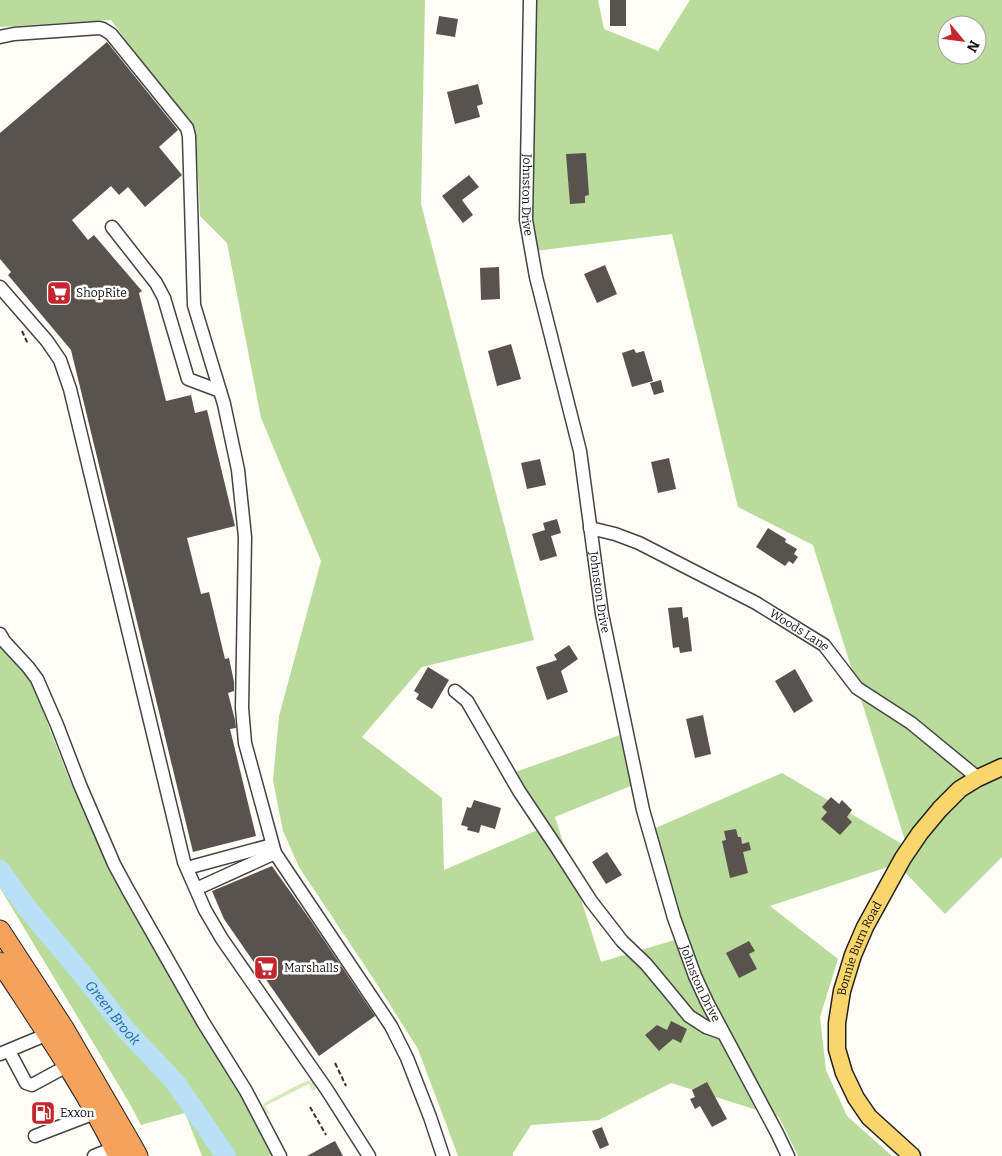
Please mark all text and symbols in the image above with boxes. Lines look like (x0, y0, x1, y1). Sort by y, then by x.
north arrow (937, 15, 987, 65)
text: N (963, 37, 983, 55)
street label: Johnston Drive (519, 153, 536, 237)
supermarket icon: ShopRite (46, 280, 72, 306)
place label: ShopRite (76, 286, 127, 300)
street label: Johnston Drive (587, 550, 613, 634)
street label: Woods Lane (767, 606, 833, 653)
street label: Bonnie Burn Road (834, 899, 885, 997)
street label: Johnston Drive (677, 942, 723, 1024)
supermarket icon: Marshalls (253, 955, 279, 981)
place label: Marshalls (284, 961, 339, 975)
water label: Green Brook (81, 977, 144, 1049)
fuel station icon: Exxon (30, 1100, 56, 1126)
place label: Exxon (60, 1106, 95, 1120)

